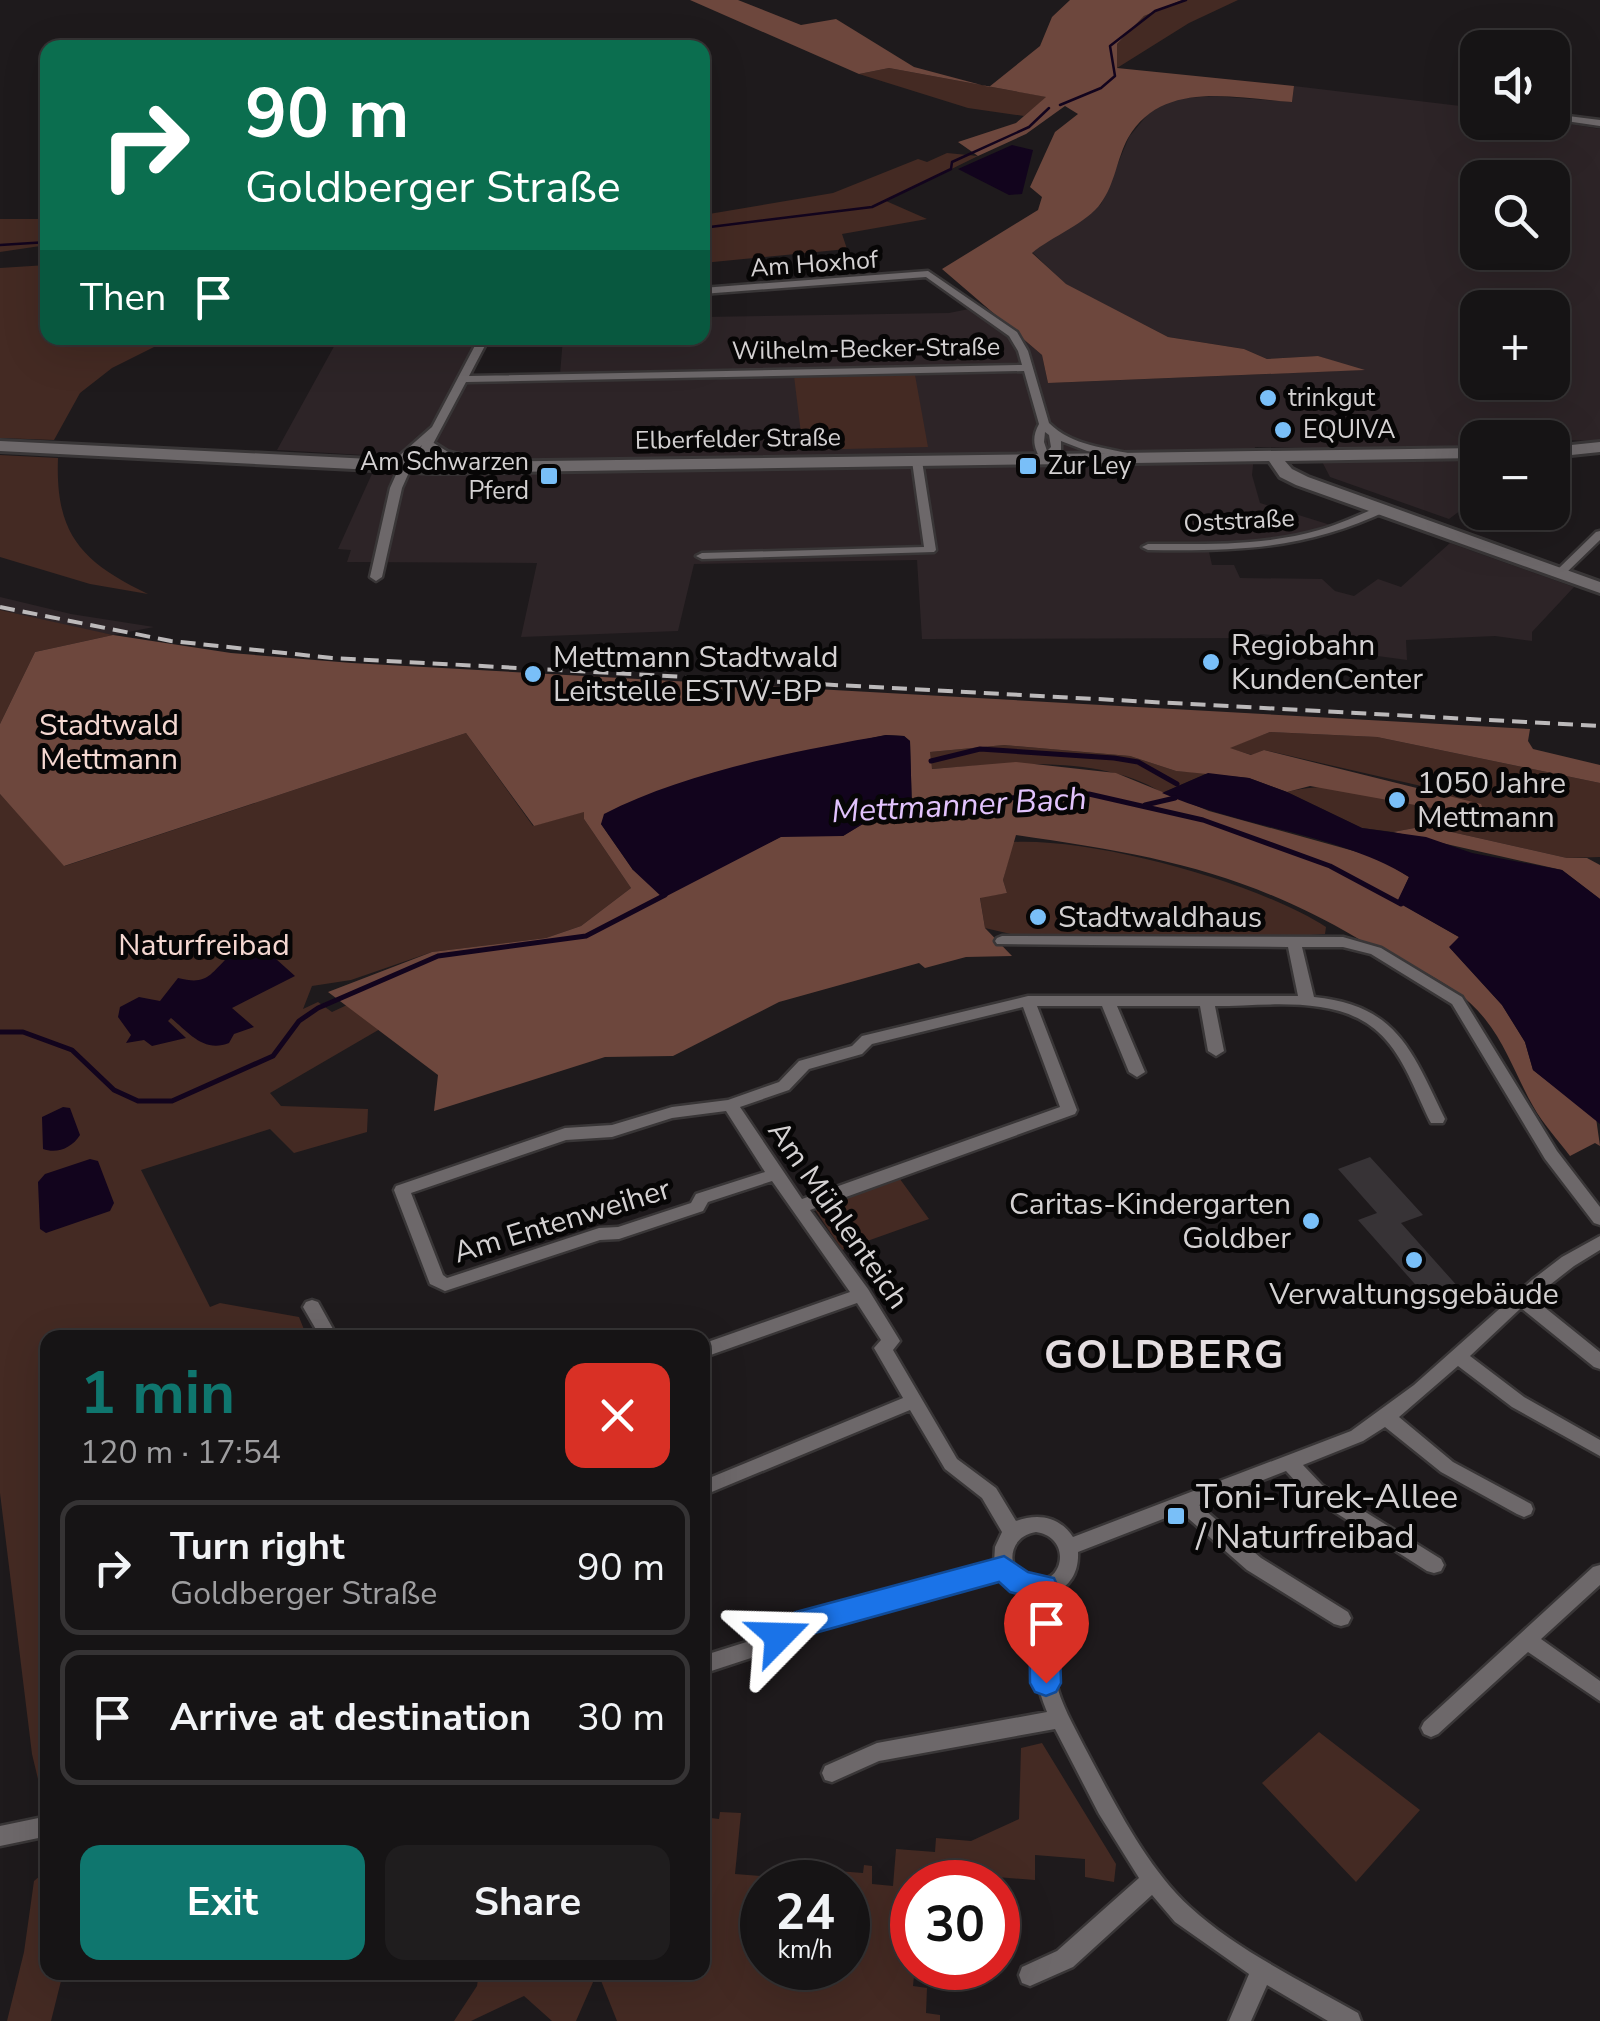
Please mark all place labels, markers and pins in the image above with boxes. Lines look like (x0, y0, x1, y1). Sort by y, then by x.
place label: trinkgut (1288, 381, 1376, 415)
marker: trinkgut (1257, 387, 1279, 409)
place label: EQUIVA (1303, 413, 1395, 447)
marker: EQUIVA (1272, 419, 1294, 441)
place label: Am Schwarzen Pferd (360, 445, 529, 508)
place label: Zur Ley (1048, 449, 1131, 483)
marker: Zur Ley (1017, 455, 1039, 477)
marker: Am Schwarzen Pferd (538, 465, 560, 487)
place label: Regiobahn KundenCenter (1231, 625, 1423, 700)
place label: Mettmann Stadtwald Leitstelle ESTW-BP (553, 637, 839, 712)
marker: Regiobahn KundenCenter (1200, 651, 1222, 673)
marker: Mettmann Stadtwald Leitstelle ESTW-BP (522, 663, 544, 685)
place label: 1050 Jahre Mettmann (1417, 763, 1566, 838)
marker: 1050 Jahre Mettmann (1386, 789, 1408, 811)
place label: Stadtwaldhaus (1058, 897, 1262, 938)
marker: Stadtwaldhaus (1027, 906, 1049, 928)
place label: Caritas-Kindergarten Goldber (1009, 1184, 1291, 1259)
marker: Caritas-Kindergarten Goldber (1300, 1210, 1322, 1232)
marker: Verwaltungsgebäude (1403, 1249, 1425, 1271)
place label: Verwaltungsgebäude (1268, 1274, 1559, 1315)
place label: Toni-Turek-Allee / Naturfreibad (1195, 1473, 1458, 1560)
marker: Toni-Turek-Allee / Naturfreibad (1165, 1505, 1187, 1527)
pin (1004, 1581, 1089, 1684)

